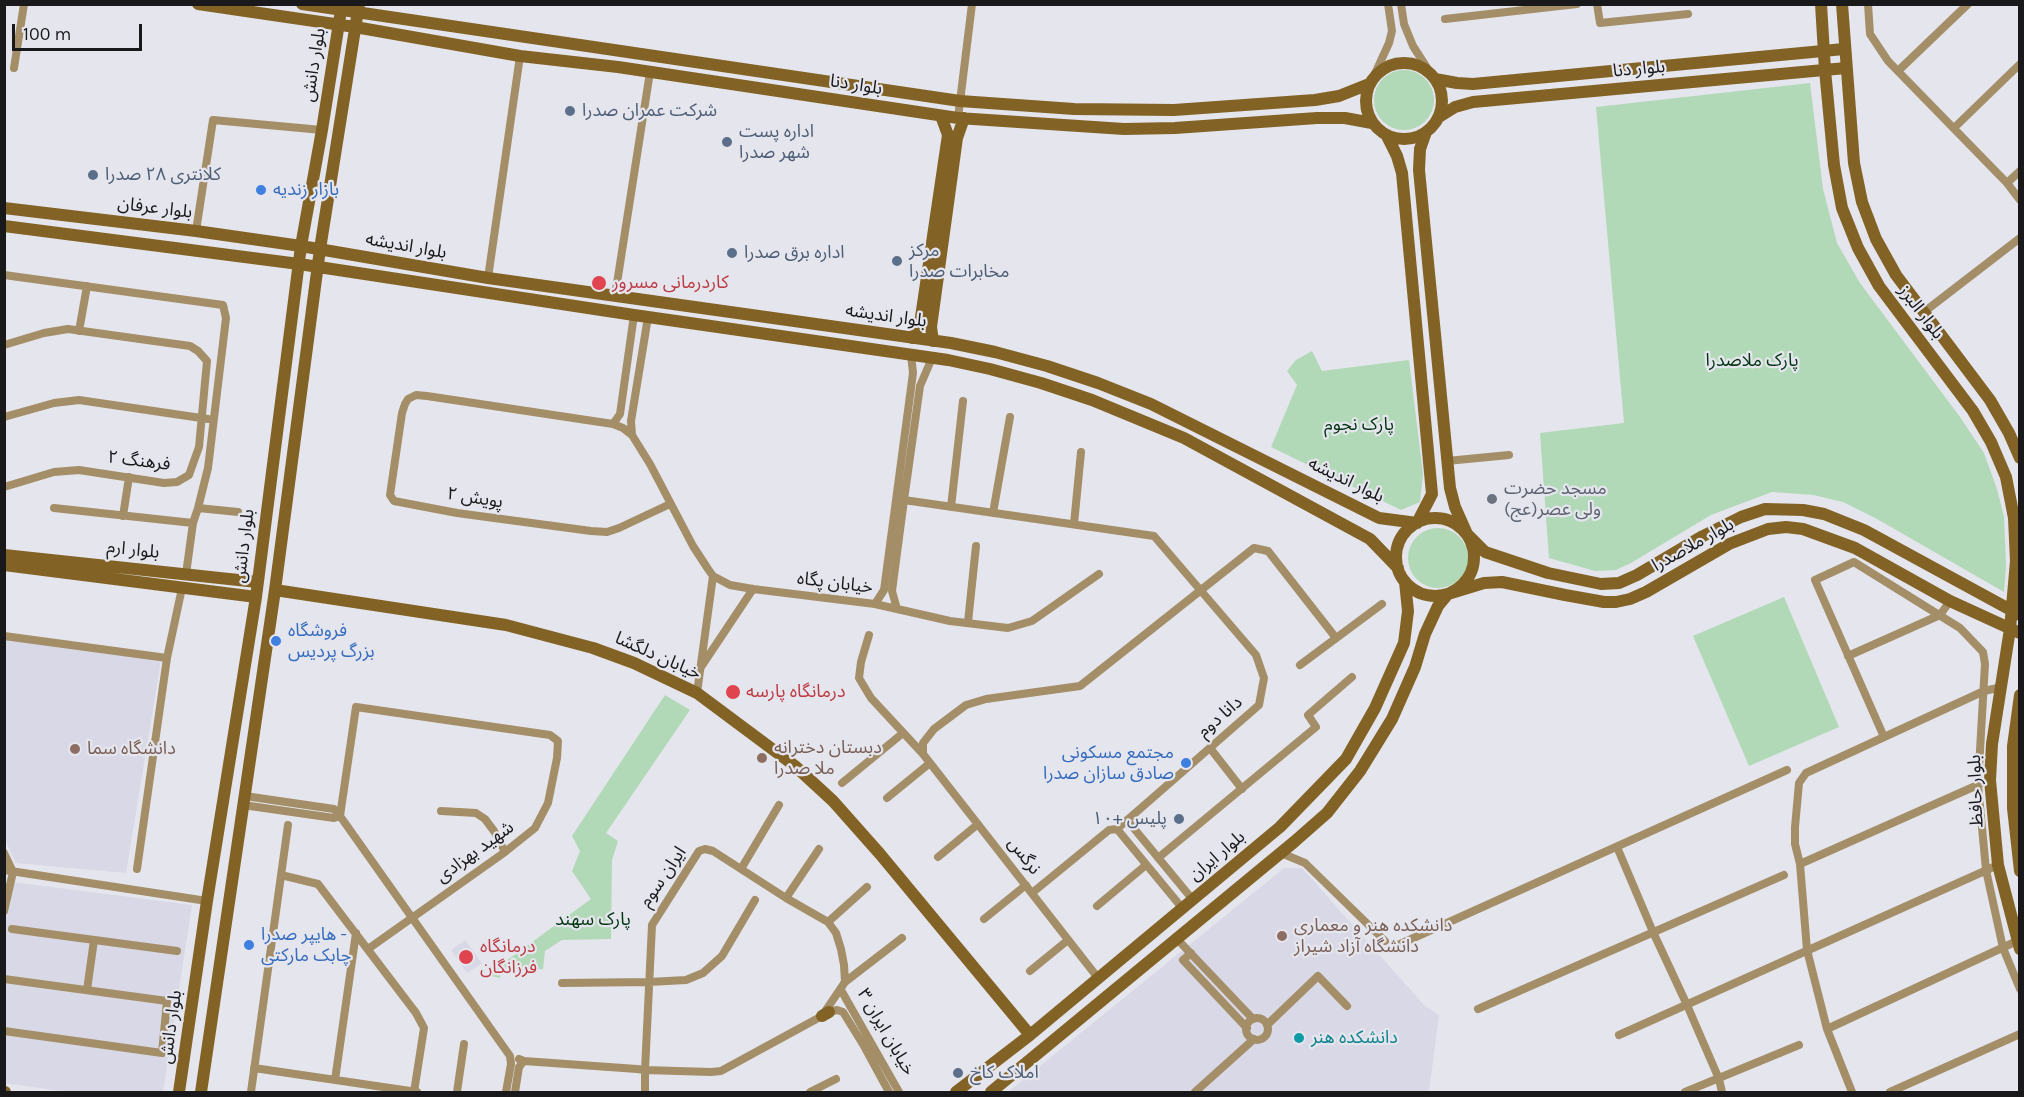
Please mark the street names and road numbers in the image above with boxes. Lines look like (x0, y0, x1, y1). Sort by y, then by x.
street label: بلوار دانش (298, 27, 330, 103)
street label: بلوار دنا (1612, 56, 1666, 82)
street label: بلوار دنا (828, 70, 884, 100)
street label: بلوار عرفان (116, 193, 194, 223)
street label: بلوار اندیشه (364, 228, 448, 264)
street label: بلوار البرز (1893, 280, 1949, 344)
street label: بلوار اندیشه (844, 300, 928, 332)
street label: فرهنگ ۲ (106, 446, 172, 476)
street label: بلوار اندیشه (1304, 452, 1388, 508)
street label: پویش ۲ (445, 483, 505, 513)
street label: بلوار دانش (229, 508, 259, 584)
street label: بلوار ملاصدرا (1648, 514, 1738, 576)
street label: بلوار ارم (106, 537, 160, 563)
street label: خیابان پگاه (796, 568, 874, 598)
street label: خیابان دلگشا (611, 627, 705, 685)
street label: دانا دوم (1193, 692, 1247, 742)
street label: بلوار حافظ (1964, 754, 1988, 828)
street label: شهید بهزادی (432, 817, 518, 887)
street label: بلوار ایران (1184, 826, 1250, 886)
street label: نرگس (1003, 833, 1045, 879)
street label: ایران سوم (635, 843, 691, 911)
street label: خیابان ایران ۳ (852, 985, 920, 1079)
street label: بلوار دانش (155, 989, 187, 1065)

